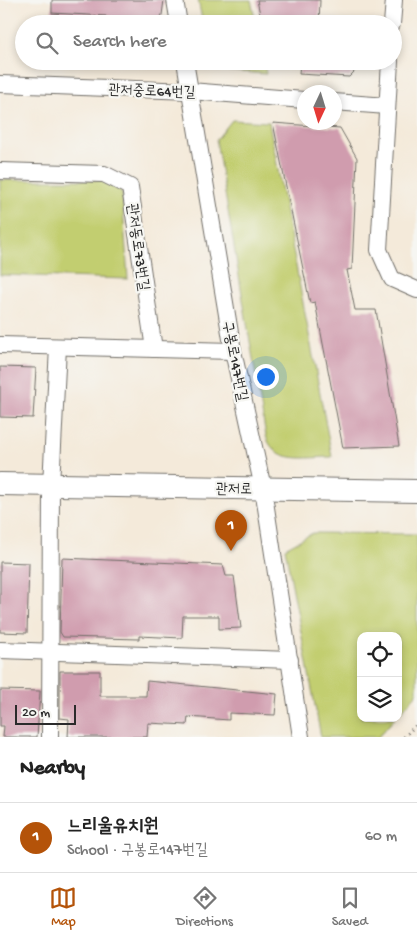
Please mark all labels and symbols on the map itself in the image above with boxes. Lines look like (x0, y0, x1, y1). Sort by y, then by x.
street label: 관저중로64번길 (108, 81, 196, 103)
north arrow (297, 85, 342, 130)
street label: 관저동로73번길 (122, 202, 152, 292)
street label: 구봉로147번길 (217, 320, 251, 403)
your location (253, 364, 279, 390)
street label: 관저로 (216, 481, 252, 499)
pin: 1 (215, 510, 247, 551)
scale bar (15, 702, 76, 725)

